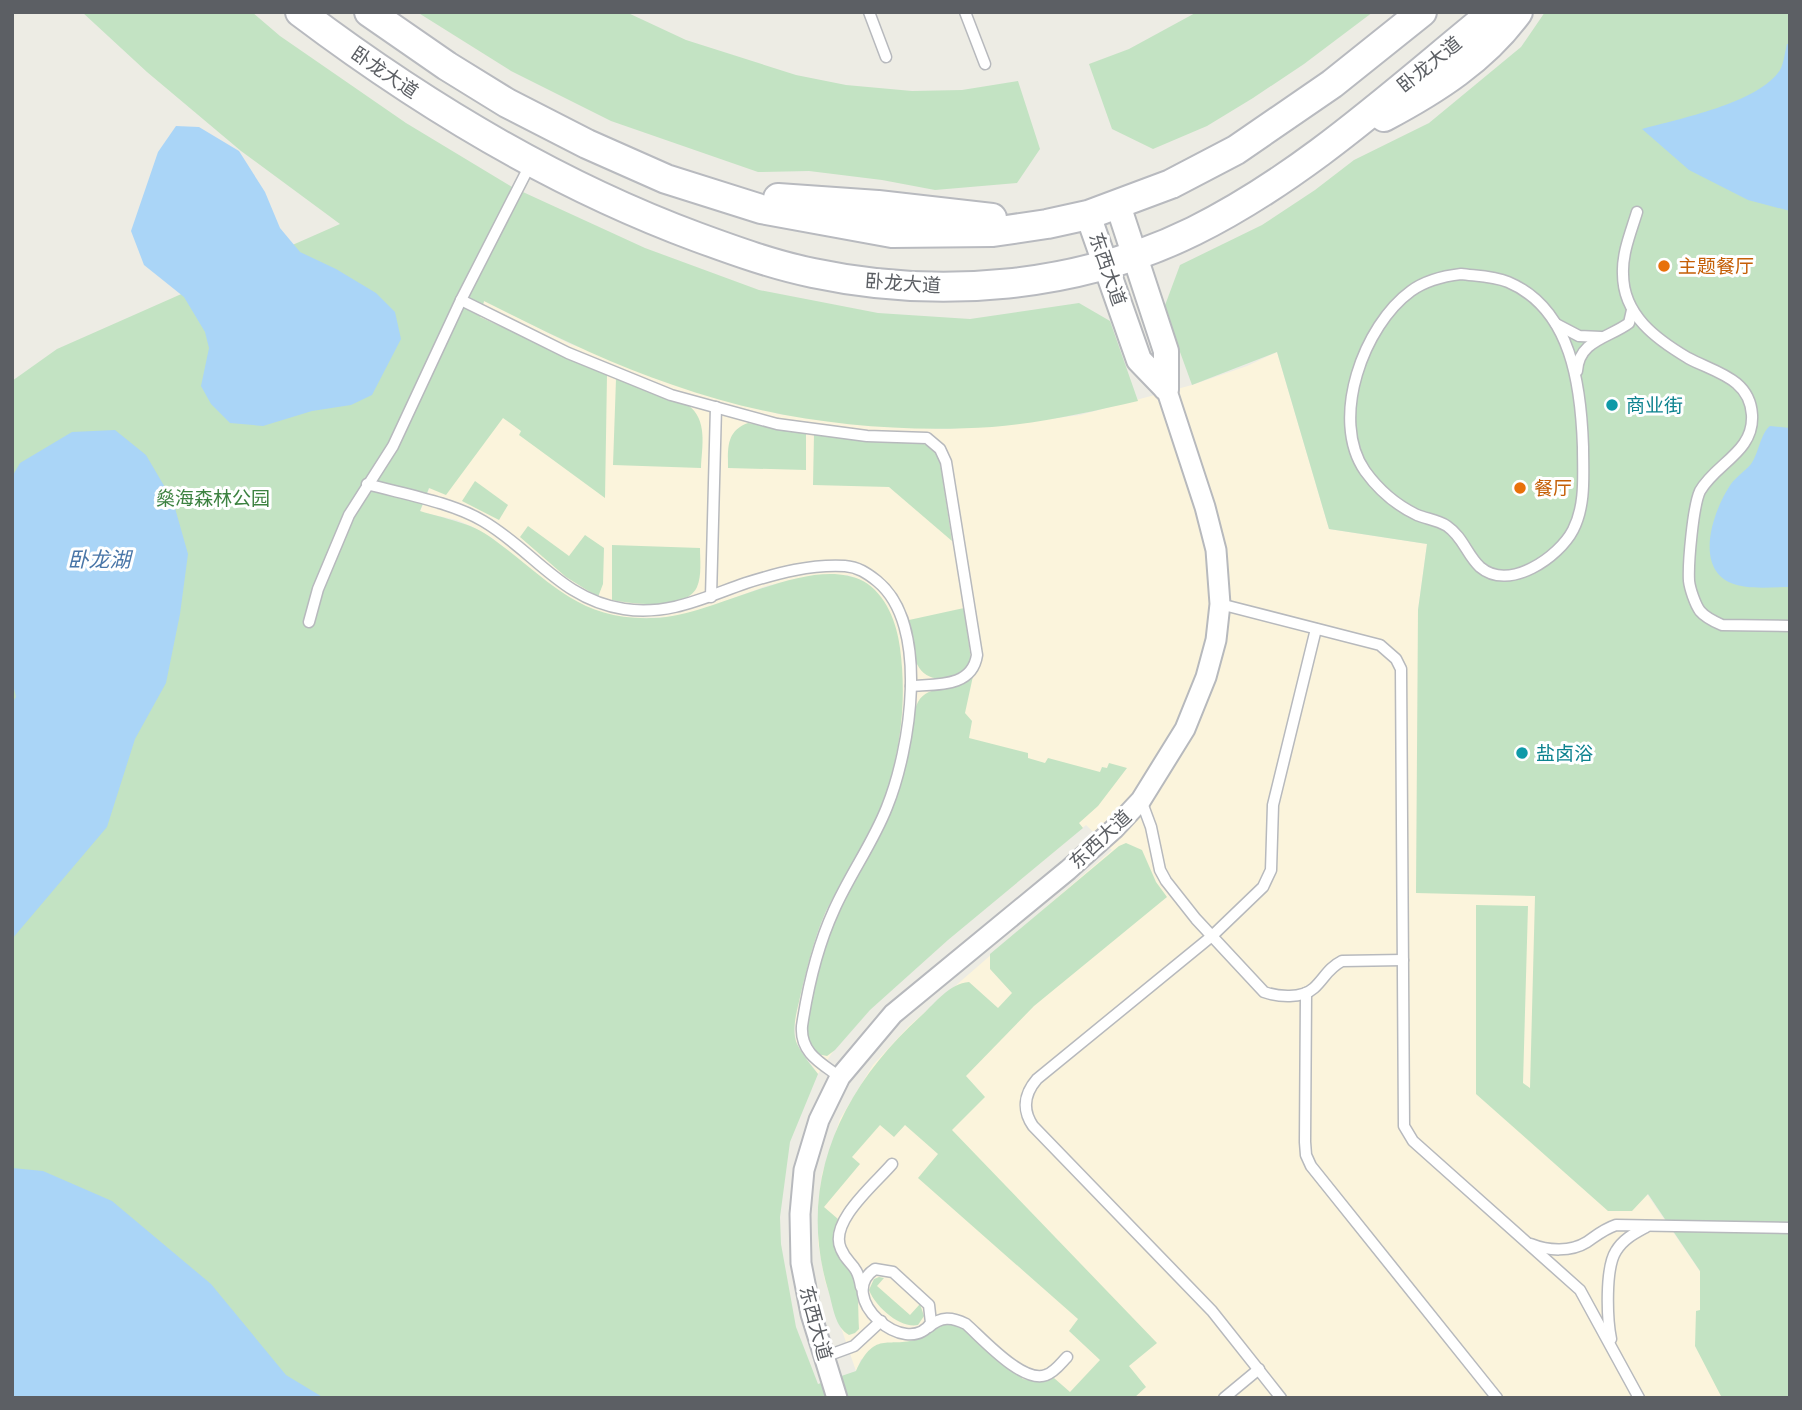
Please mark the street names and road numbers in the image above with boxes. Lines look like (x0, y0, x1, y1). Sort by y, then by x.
street label: 卧龙大道 (1393, 32, 1465, 96)
street label: 卧龙大道 (347, 42, 423, 102)
street label: 东西大道 (1085, 229, 1131, 309)
street label: 卧龙大道 (864, 269, 942, 297)
street label: 东西大道 (1065, 805, 1135, 873)
street label: 东西大道 (796, 1283, 836, 1363)

